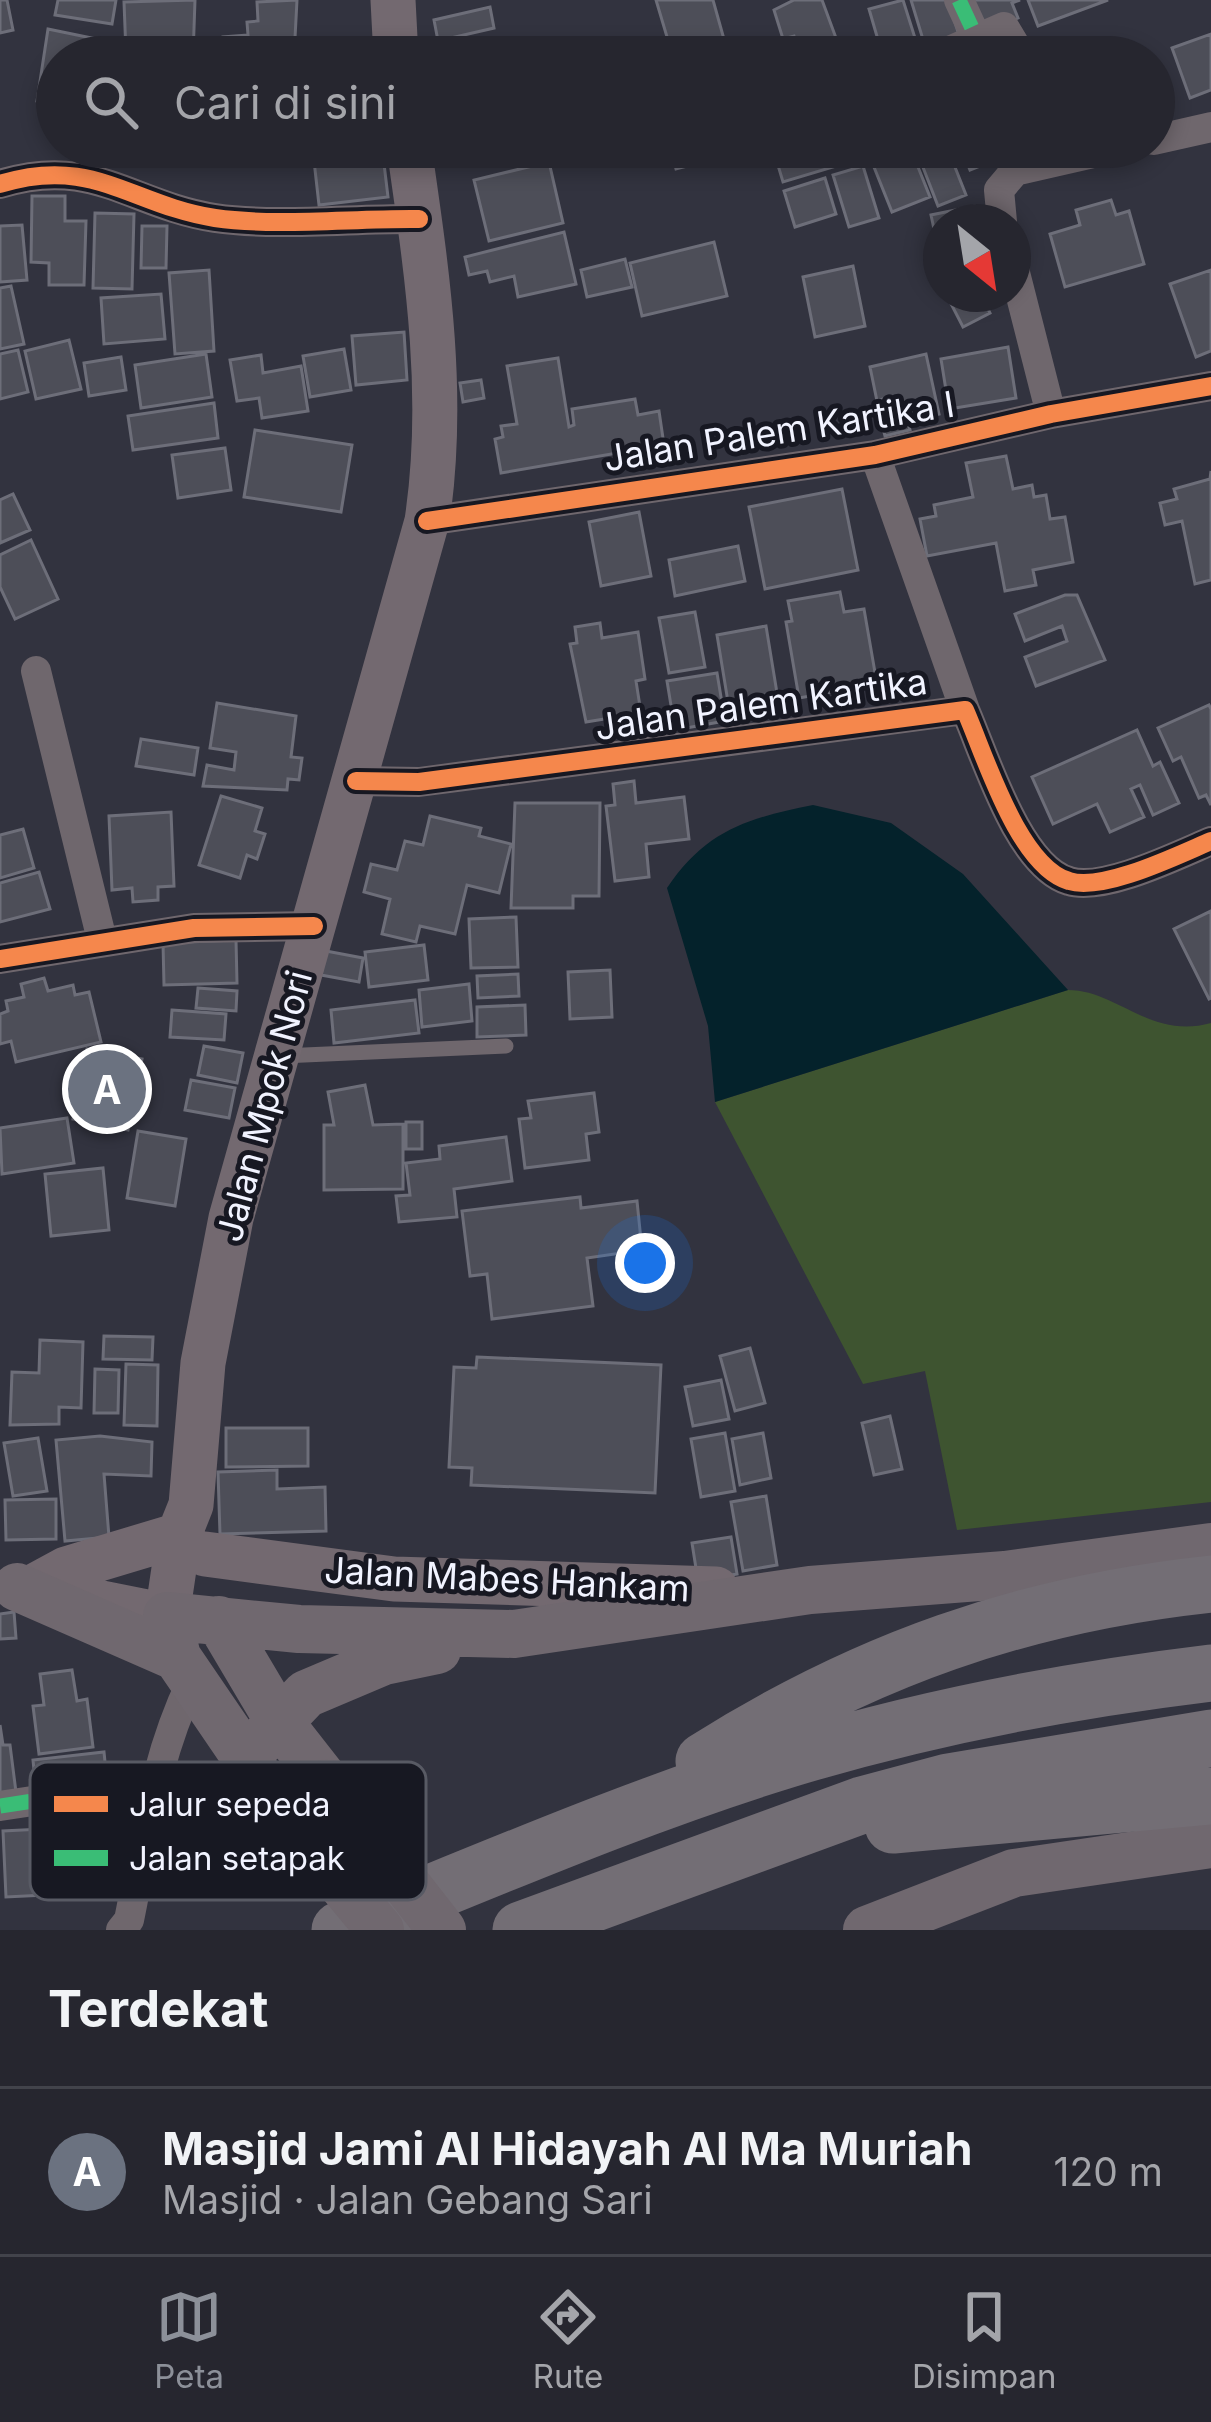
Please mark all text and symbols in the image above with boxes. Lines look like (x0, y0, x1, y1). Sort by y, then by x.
search box (36, 36, 1175, 168)
icon: search (78, 69, 144, 135)
text: Cari di sini (174, 75, 397, 130)
north arrow (923, 204, 1031, 312)
street label: Jalan Palem Kartika I (601, 382, 957, 480)
street label: Jalan Palem Kartika (592, 659, 930, 749)
street label: Jalan Mpok Nori (207, 966, 321, 1246)
pin: A (68, 1044, 146, 1134)
your location (615, 1233, 675, 1293)
street label: Jalan Mabes Hankam (323, 1547, 691, 1611)
legend (30, 1762, 426, 1900)
text: Jalur sepeda (129, 1784, 330, 1824)
text: Jalan setapak (129, 1838, 345, 1878)
text: Terdekat (48, 1978, 268, 2039)
text: Masjid Jami Al Hidayah Al Ma Muriah (162, 2121, 973, 2176)
text: A (72, 2148, 102, 2195)
text: 120 m (1054, 2148, 1163, 2195)
text: Masjid · Jalan Gebang Sari (162, 2176, 653, 2223)
tab: Peta (154, 2284, 224, 2396)
tab: Rute (533, 2284, 603, 2396)
tab: Disimpan (912, 2284, 1057, 2396)

